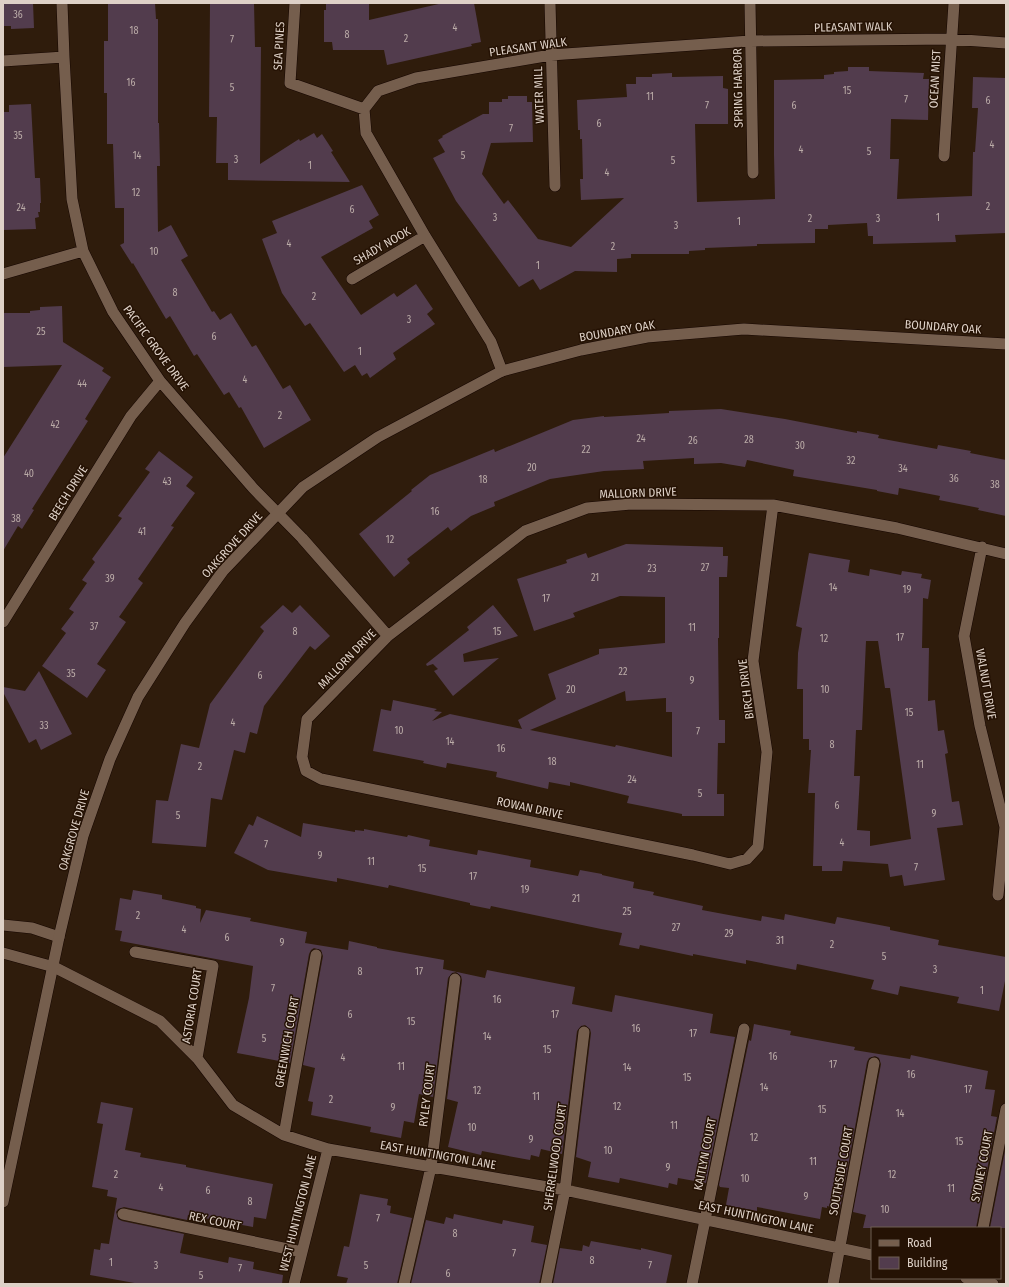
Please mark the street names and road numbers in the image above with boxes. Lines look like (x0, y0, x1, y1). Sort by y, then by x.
street label: PLEASANT WALK (814, 19, 893, 35)
street label: SEA PINES (271, 21, 287, 71)
street label: PLEASANT WALK (488, 35, 568, 59)
street label: SPRING HARBOR (730, 48, 746, 128)
street label: OCEAN MIST (926, 49, 944, 109)
street label: WATER MILL (531, 65, 547, 124)
street label: SHADY NOOK (351, 224, 414, 268)
street label: PACIFIC GROVE DRIVE (120, 303, 192, 394)
street label: BOUNDARY OAK (578, 317, 657, 345)
street label: BOUNDARY OAK (904, 317, 982, 337)
street label: BEECH DRIVE (46, 463, 91, 523)
street label: MALLORN DRIVE (599, 485, 677, 501)
street label: OAKGROVE DRIVE (199, 509, 265, 581)
street label: MALLORN DRIVE (315, 626, 379, 692)
street label: WALNUT DRIVE (973, 647, 999, 721)
street label: BIRCH DRIVE (735, 658, 757, 720)
street label: OAKGROVE DRIVE (56, 788, 92, 872)
street label: ROWAN DRIVE (495, 794, 565, 822)
street label: ASTORIA COURT (179, 967, 205, 1045)
street label: GREENWICH COURT (272, 995, 302, 1089)
street label: RYLEY COURT (416, 1062, 438, 1128)
street label: SHERRELWOOD COURT (541, 1102, 570, 1212)
street label: KAITLYN COURT (691, 1116, 719, 1192)
street label: SOUTHSIDE COURT (826, 1125, 856, 1217)
street label: SYDNEY COURT (968, 1129, 996, 1203)
street label: EAST HUNTINGTON LANE (379, 1138, 497, 1172)
street label: WEST HUNTINGTON LANE (277, 1153, 319, 1273)
street label: EAST HUNTINGTON LANE (697, 1198, 815, 1236)
street label: REX COURT (188, 1209, 243, 1233)

